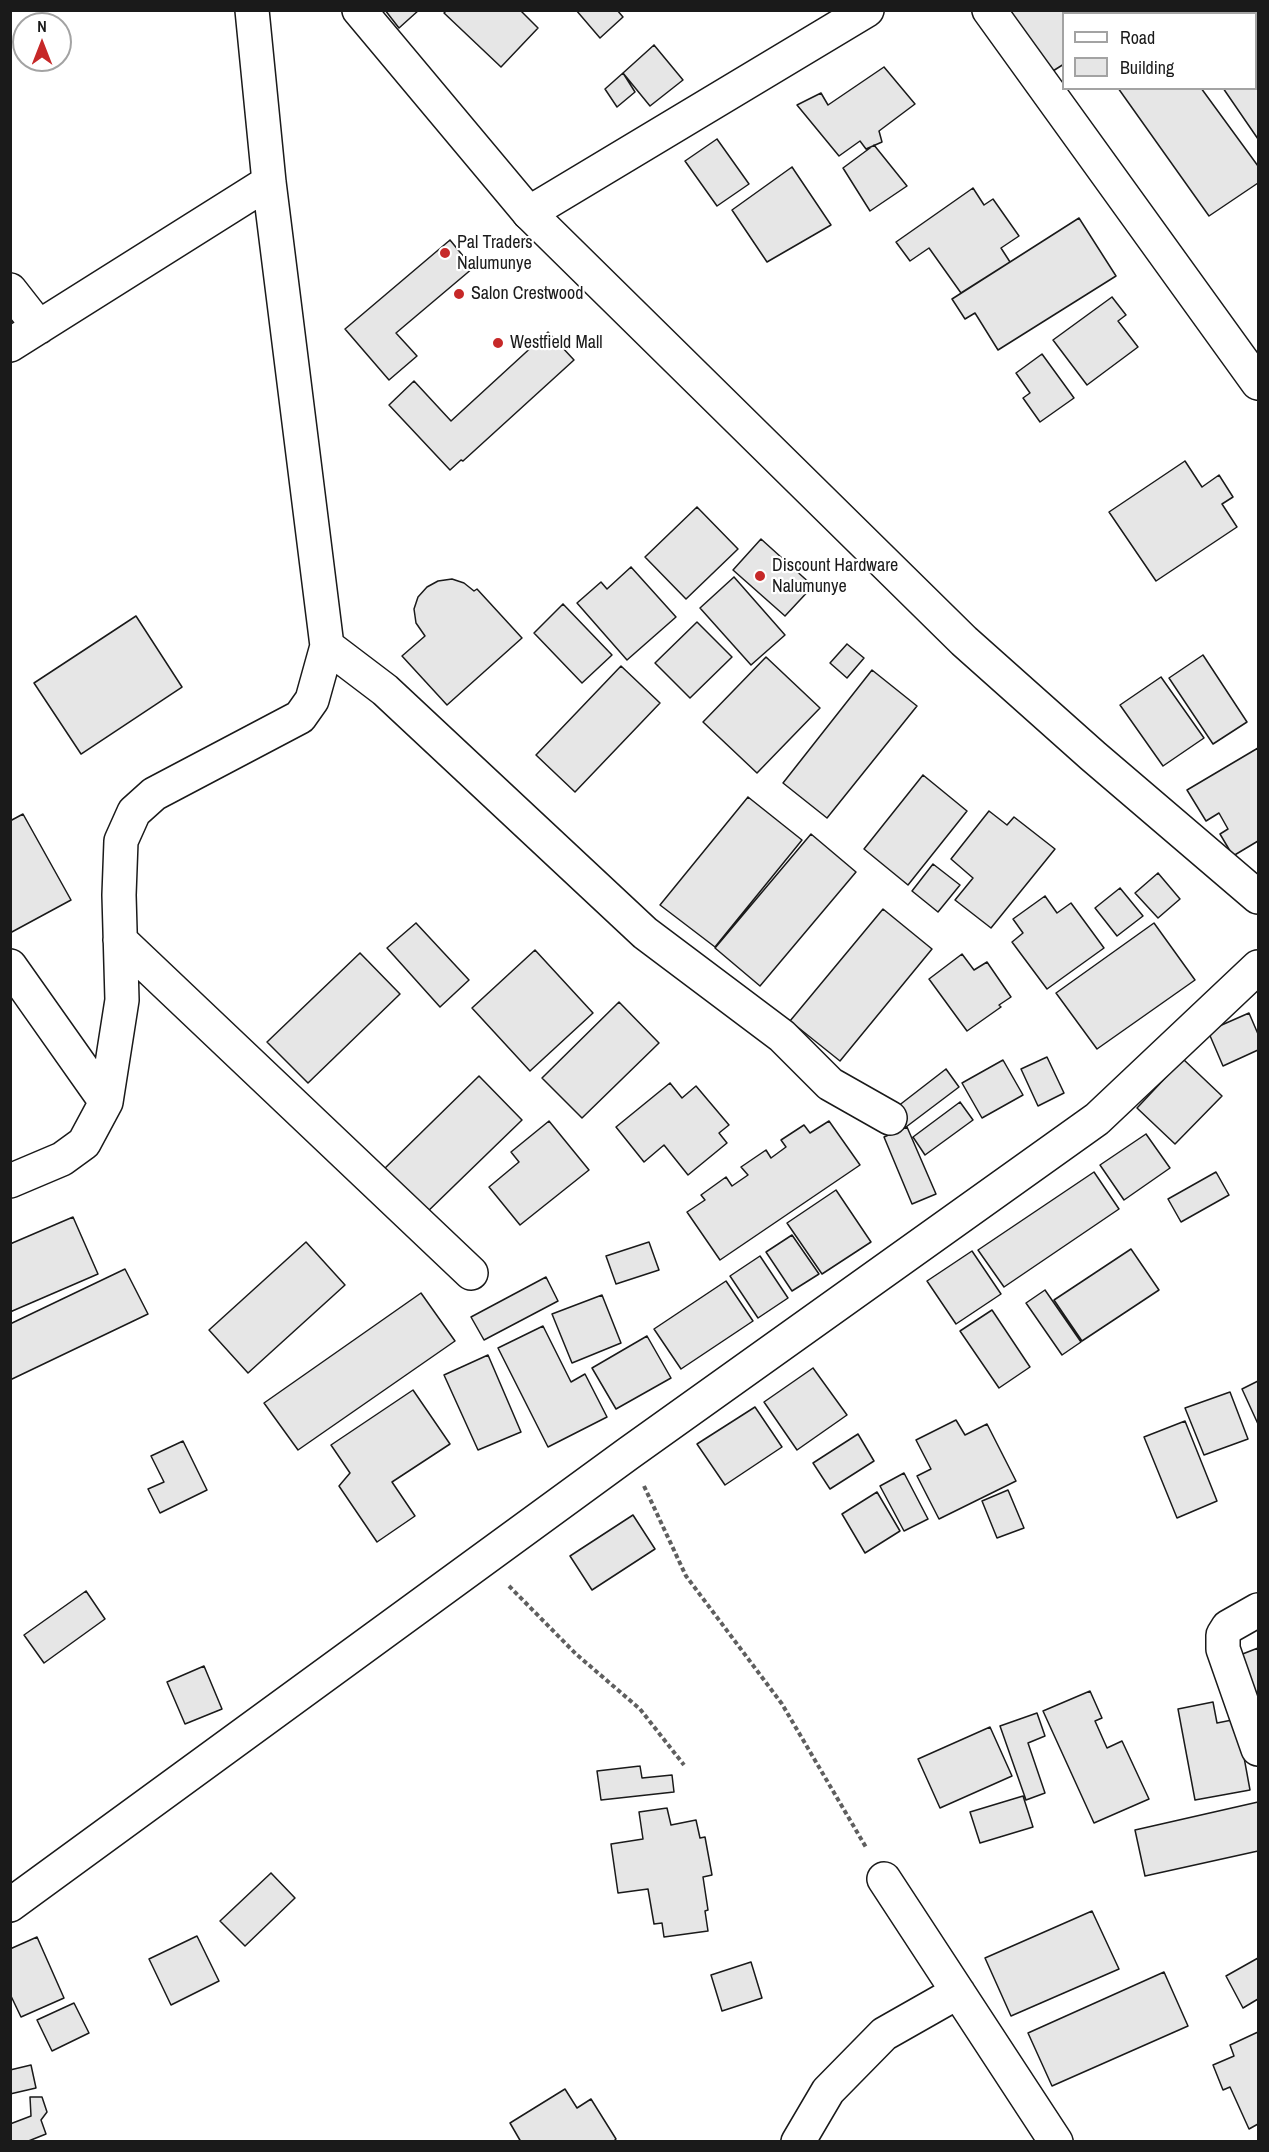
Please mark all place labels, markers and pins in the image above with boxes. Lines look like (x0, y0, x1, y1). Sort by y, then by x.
place label: Pal Traders Nalumunye (457, 232, 533, 274)
marker: Pal Traders Nalumunye (438, 246, 452, 260)
place label: Salon Crestwood (471, 283, 583, 305)
marker: Salon Crestwood (452, 287, 466, 301)
place label: Westfield Mall (510, 332, 602, 354)
marker: Westfield Mall (491, 336, 505, 350)
place label: Discount Hardware Nalumunye (772, 555, 898, 598)
marker: Discount Hardware Nalumunye (753, 569, 767, 583)

